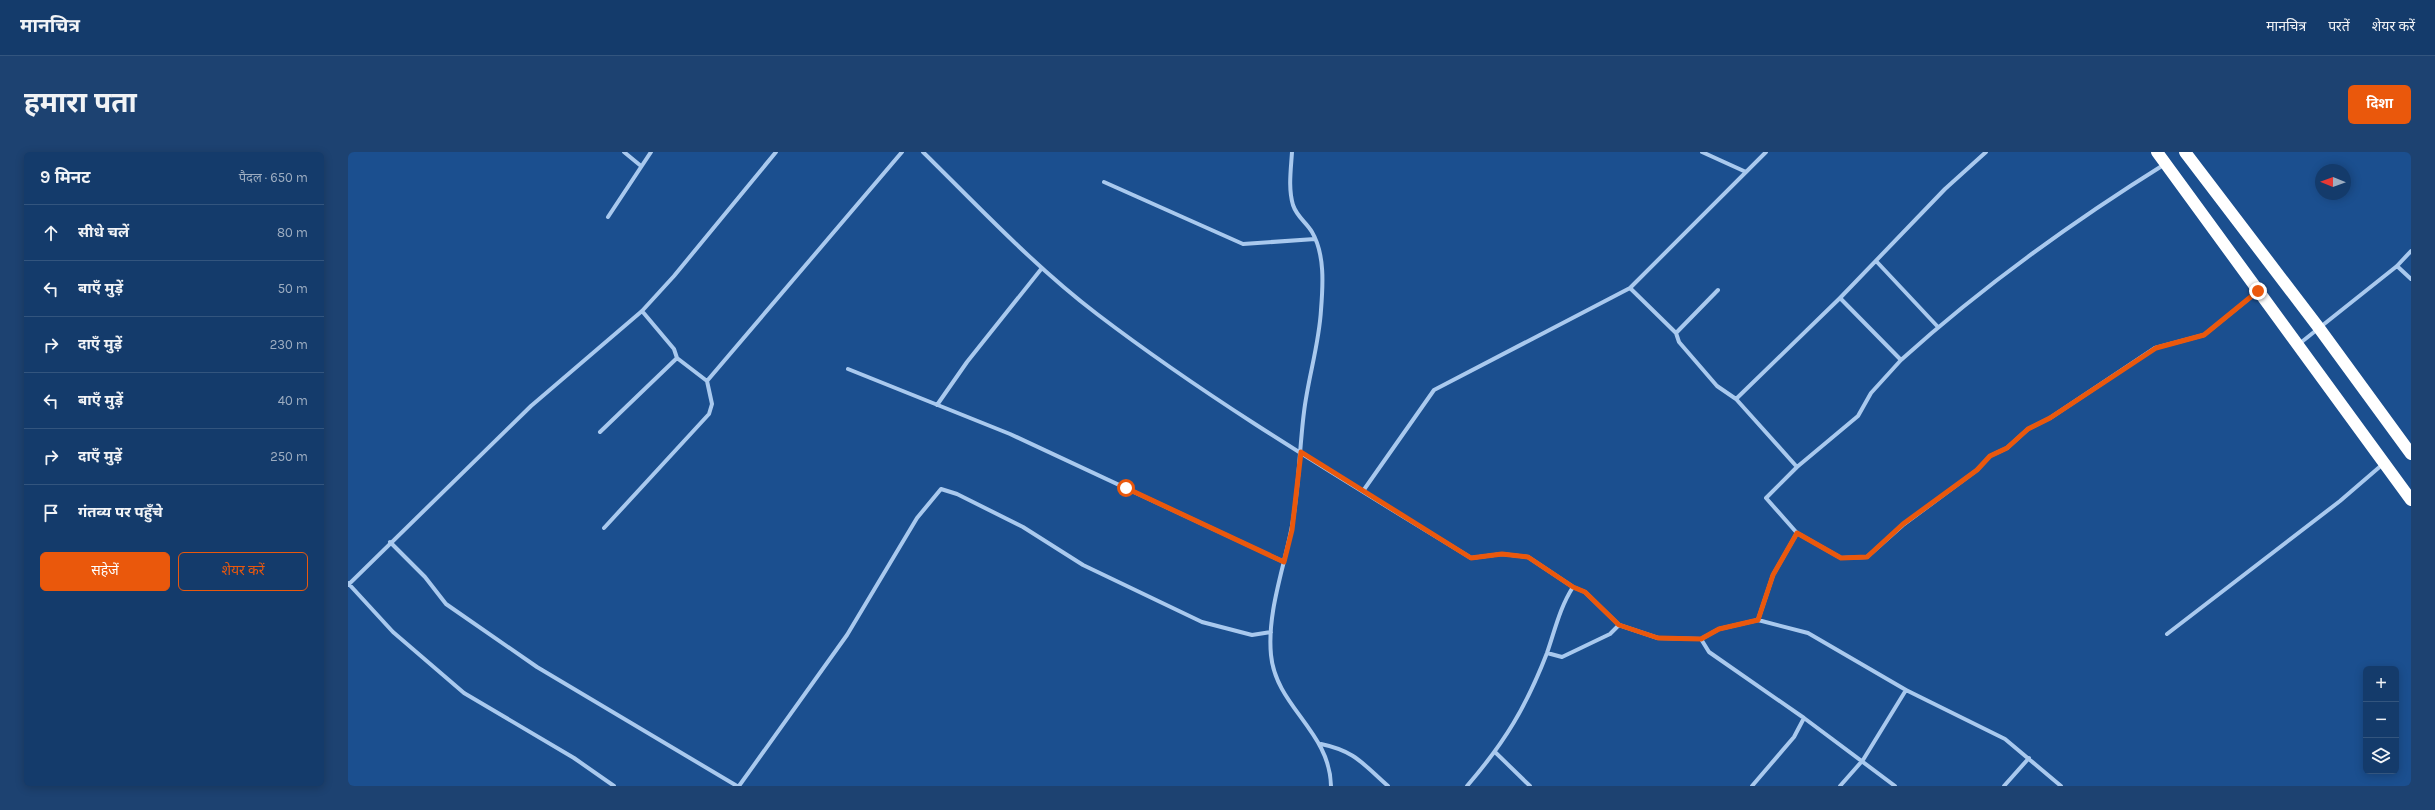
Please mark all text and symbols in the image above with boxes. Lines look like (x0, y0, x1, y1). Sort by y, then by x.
text: मानचित्र (20, 15, 80, 37)
text: मानचित्र (2266, 18, 2306, 35)
text: परतें (2328, 18, 2350, 35)
text: शेयर करें (2372, 18, 2415, 35)
button: दिशा (2348, 85, 2411, 124)
text: हमारा पता (24, 86, 137, 119)
north arrow (2315, 164, 2351, 200)
text: 9 मिनट (40, 167, 90, 187)
text: पैदल · 650 m (239, 170, 308, 185)
icon: ahead (40, 222, 62, 244)
text: सीधे चलें (78, 223, 129, 241)
text: 80 m (277, 225, 308, 240)
icon: left (40, 278, 62, 300)
text: बाएँ मुड़ें (78, 279, 123, 297)
text: 50 m (278, 281, 308, 296)
route end (2249, 282, 2267, 300)
icon: right (40, 334, 62, 356)
text: दाएँ मुड़ें (78, 335, 122, 353)
text: 230 m (270, 337, 308, 352)
icon: left (40, 390, 62, 412)
text: बाएँ मुड़ें (78, 391, 123, 409)
text: 40 m (278, 393, 308, 408)
icon: right (40, 446, 62, 468)
text: दाएँ मुड़ें (78, 447, 122, 465)
text: 250 m (270, 449, 308, 464)
route start (1117, 479, 1135, 497)
icon: arrive (40, 502, 62, 524)
text: गंतव्य पर पहुँचे (78, 503, 163, 521)
button: सहेजें (40, 552, 170, 591)
button: शेयर करें (178, 552, 308, 591)
map controls (2363, 666, 2399, 774)
button: + (2363, 666, 2399, 702)
button: − (2363, 702, 2399, 738)
button: layers (2363, 738, 2399, 774)

